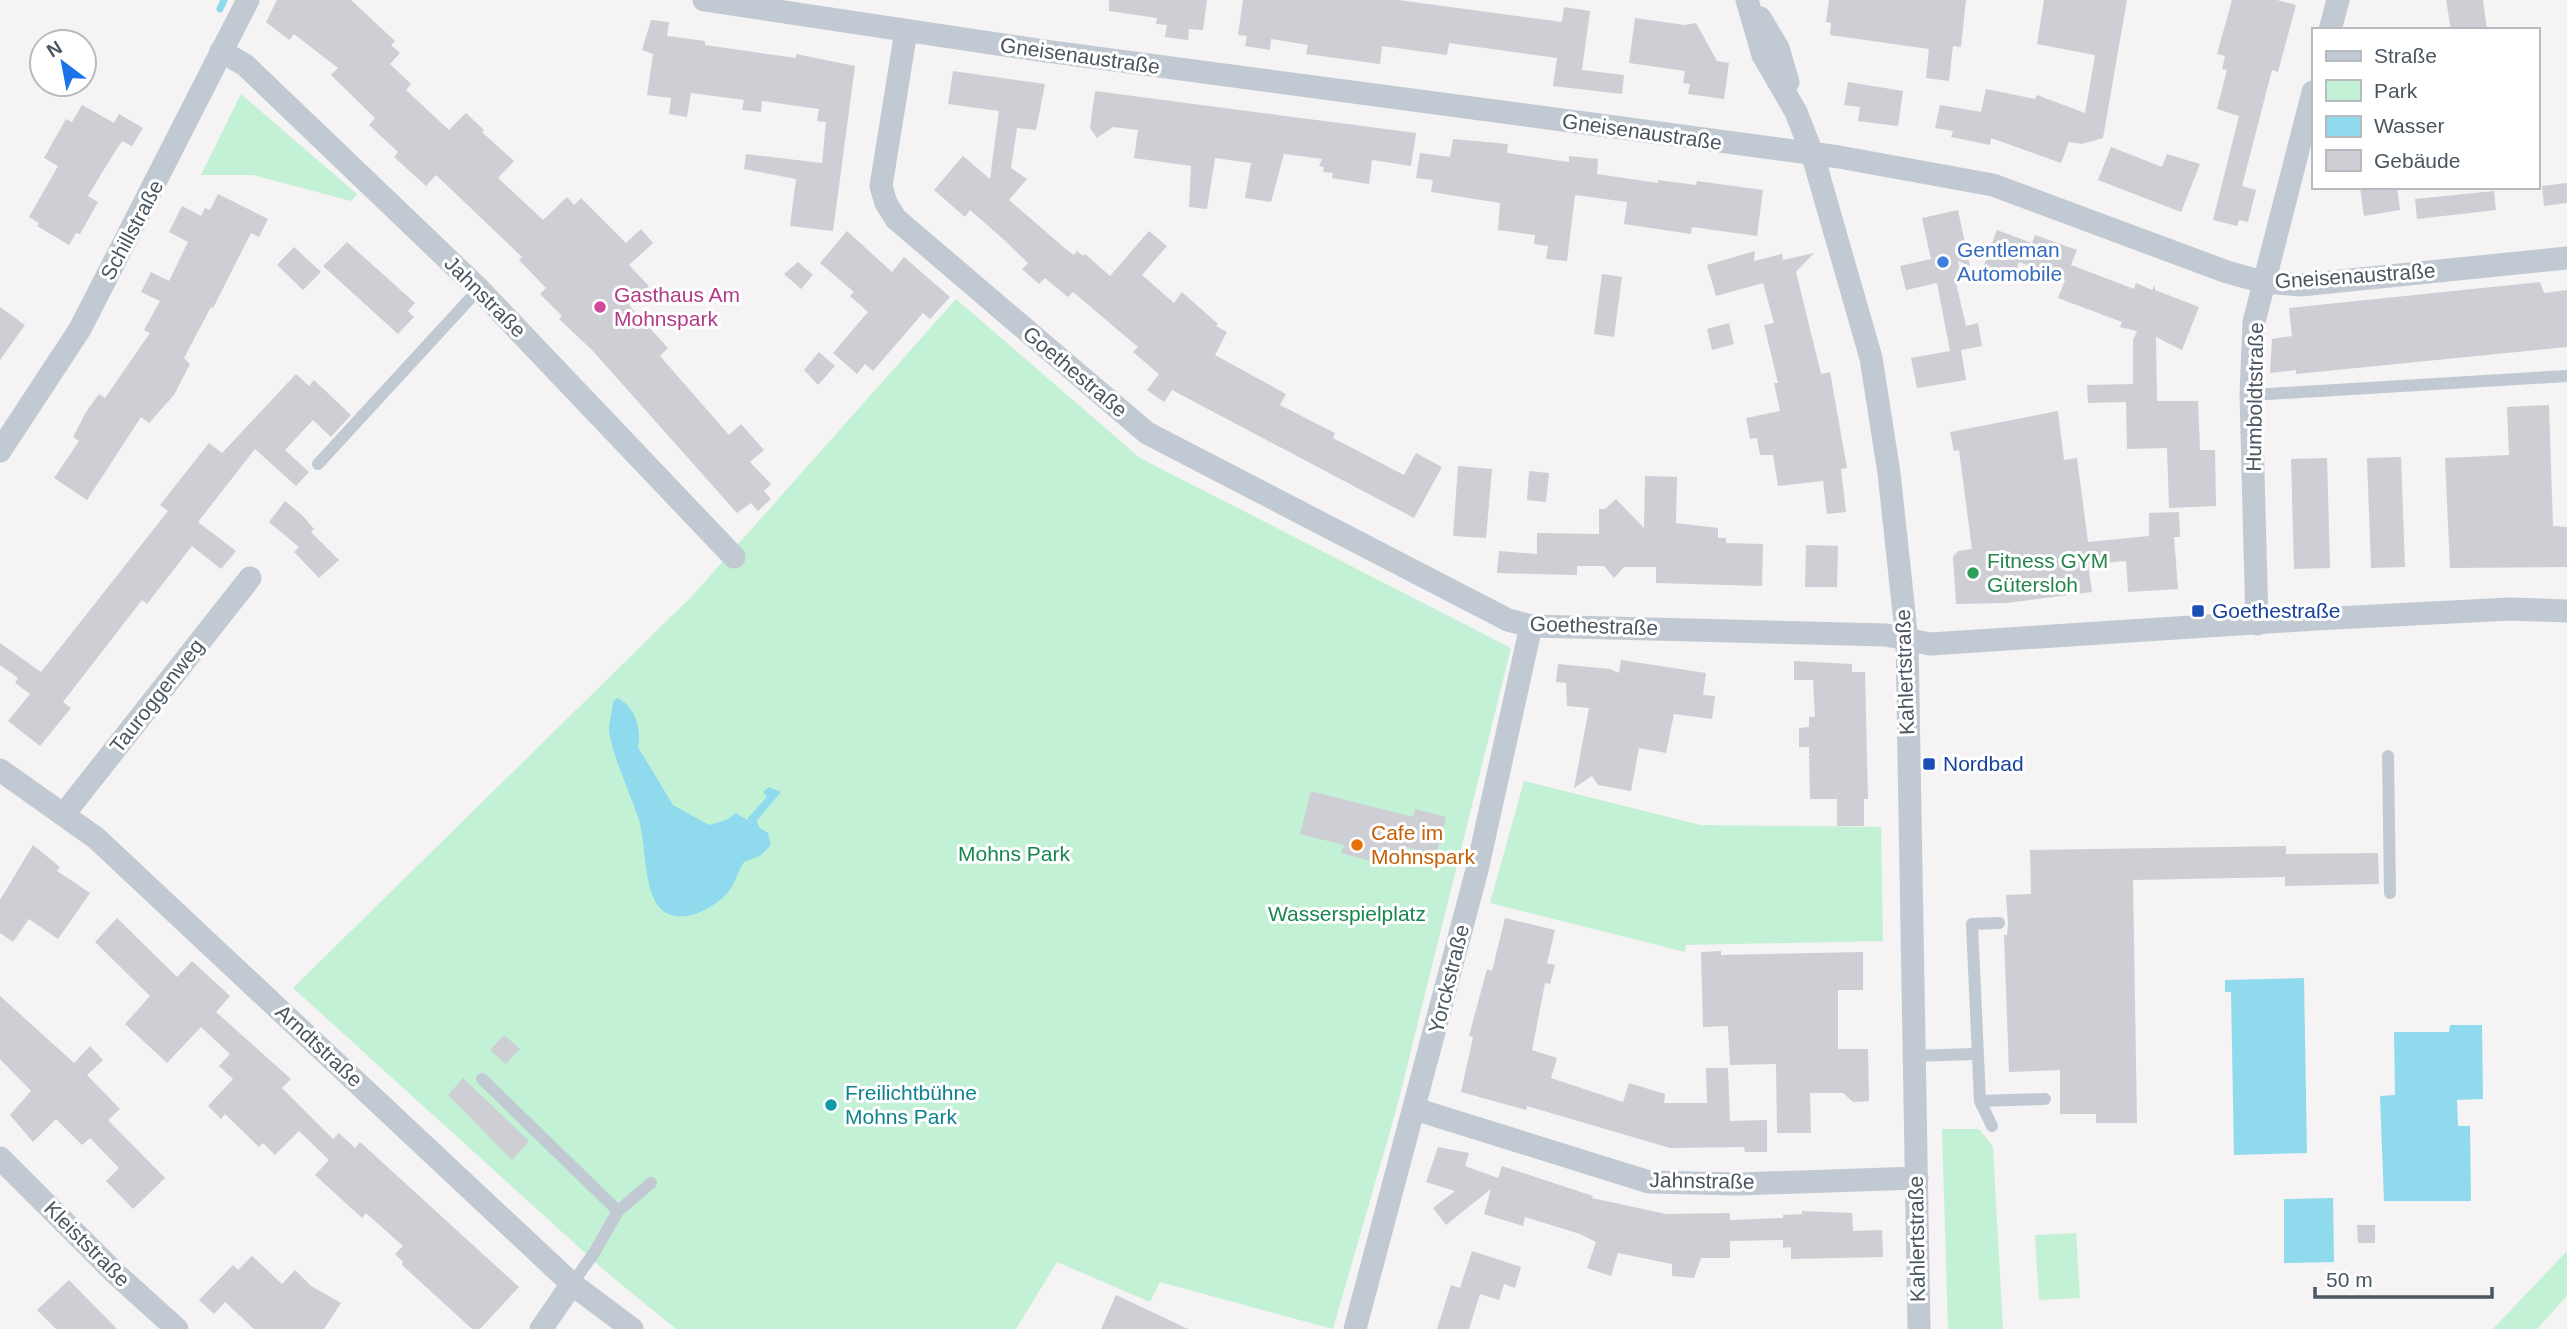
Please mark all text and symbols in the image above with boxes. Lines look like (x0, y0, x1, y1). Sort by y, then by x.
north arrow (28, 28, 98, 98)
legend (2312, 28, 2539, 189)
street label: Gneisenaustraße (999, 33, 1161, 78)
text: N (43, 36, 66, 62)
text: Straße (2374, 44, 2437, 67)
text: Park (2374, 79, 2418, 102)
street label: Gneisenaustraße (1561, 109, 1723, 154)
text: Wasser (2374, 114, 2444, 137)
text: Gebäude (2374, 149, 2460, 172)
street label: Schillstraße (96, 176, 167, 284)
place label: Gentleman Automobile (1957, 238, 2062, 285)
street label: Jahnstraße (440, 251, 531, 342)
marker: Gentleman Automobile (1935, 254, 1951, 270)
street label: Gneisenaustraße (2274, 258, 2436, 293)
place label: Gasthaus Am Mohnspark (614, 283, 740, 330)
marker: Gasthaus Am Mohnspark (592, 299, 608, 315)
street label: Goethestraße (1019, 322, 1132, 422)
street label: Humboldtstraße (2242, 322, 2267, 472)
place label: Fitness GYM Gütersloh (1987, 549, 2108, 596)
marker: Fitness GYM Gütersloh (1965, 565, 1981, 581)
place label: Goethestraße (2212, 599, 2340, 622)
marker: Goethestraße (2190, 603, 2206, 619)
street label: Kahlertstraße (1891, 609, 1918, 735)
street label: Goethestraße (1529, 612, 1659, 639)
street label: Tauroggenweg (105, 634, 208, 757)
place label: Nordbad (1943, 752, 2024, 775)
marker: Nordbad (1921, 756, 1937, 772)
place label: Cafe im Mohnspark (1371, 821, 1475, 868)
marker: Cafe im Mohnspark (1349, 837, 1365, 853)
park label: Mohns Park (958, 842, 1071, 865)
park label: Wasserspielplatz (1268, 902, 1426, 925)
street label: Yorckstraße (1424, 922, 1473, 1036)
street label: Arndtstraße (271, 1000, 367, 1091)
place label: Freilichtbühne Mohns Park (845, 1081, 977, 1128)
marker: Freilichtbühne Mohns Park (823, 1097, 839, 1113)
street label: Jahnstraße (1649, 1168, 1755, 1193)
street label: Kahlertstraße (1904, 1176, 1929, 1302)
street label: Kleiststraße (40, 1196, 135, 1291)
scale bar (2315, 1256, 2492, 1300)
text: 50 m (2326, 1268, 2373, 1291)

